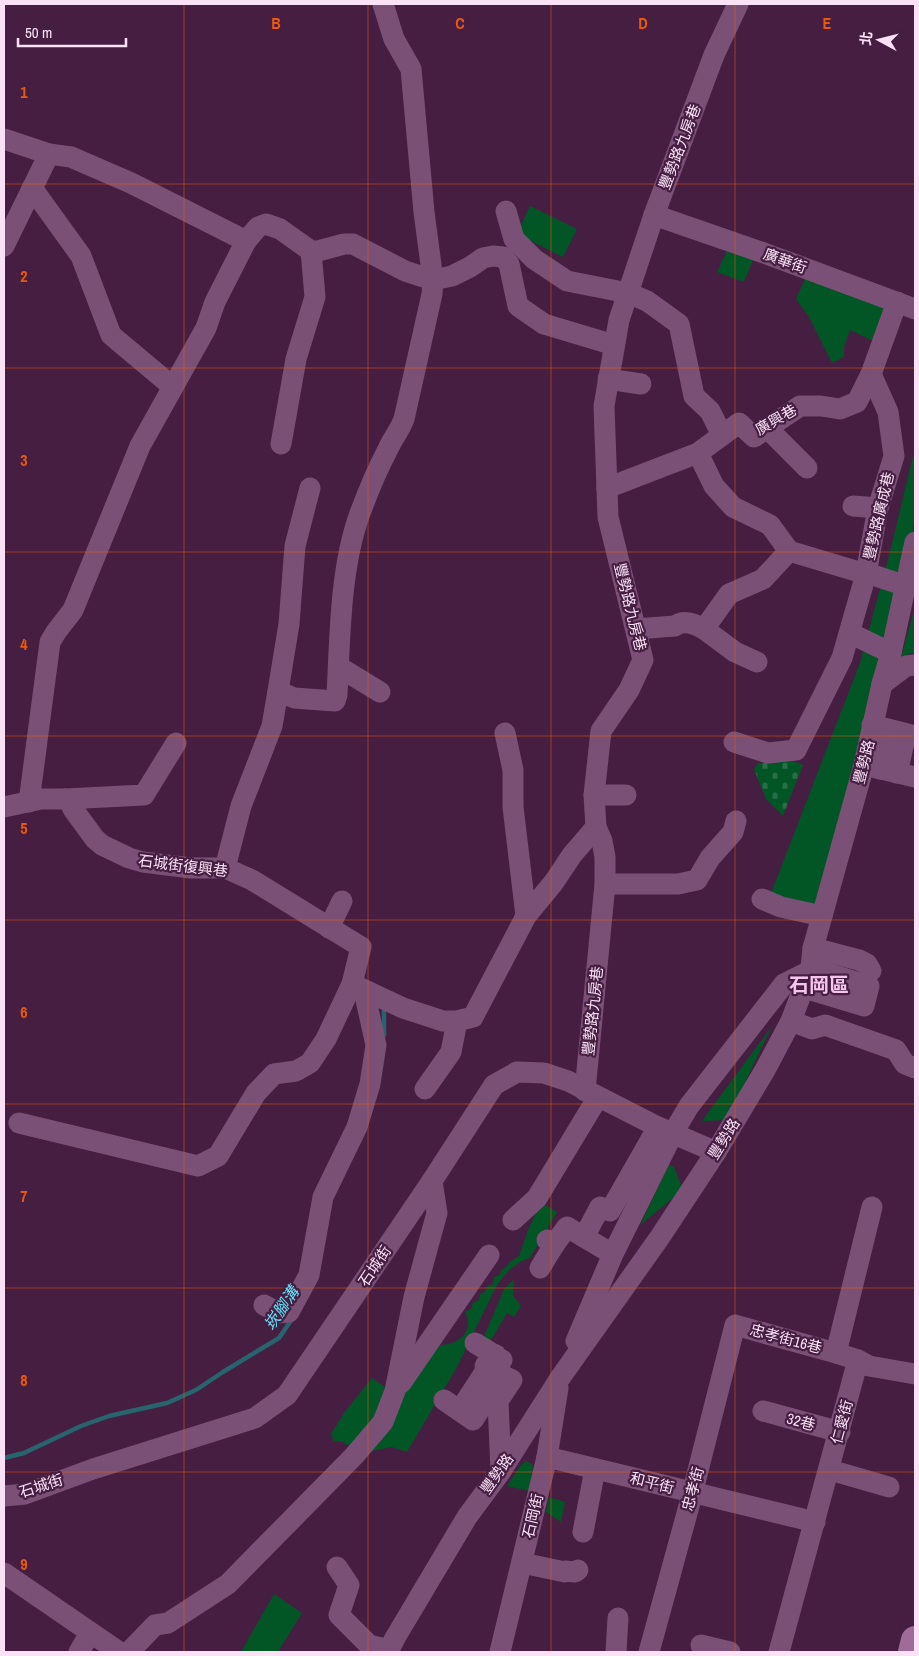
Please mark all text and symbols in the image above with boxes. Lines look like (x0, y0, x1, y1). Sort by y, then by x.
text: B (271, 12, 281, 34)
text: C (455, 12, 465, 34)
text: D (638, 12, 648, 34)
text: E (823, 12, 832, 34)
scale bar (18, 15, 125, 47)
north arrow (854, 15, 904, 65)
text: 50 m (25, 22, 52, 43)
text: 北 (856, 30, 876, 46)
text: 1 (20, 81, 28, 103)
street label: 豐勢路九房巷 (654, 101, 705, 193)
street label: 廣華街 (760, 243, 810, 278)
text: 2 (20, 265, 28, 287)
street label: 廣興巷 (751, 399, 800, 440)
text: 3 (20, 449, 28, 471)
street label: 豐勢路廣成巷 (858, 470, 899, 562)
street label: 豐勢路九房巷 (609, 561, 652, 653)
text: 4 (20, 633, 28, 655)
street label: 豐勢路 (848, 737, 879, 786)
text: 5 (20, 817, 28, 839)
street label: 石城街復興巷 (137, 850, 229, 881)
street label: 豐勢路九房巷 (577, 965, 608, 1057)
district label: 石岡區 (789, 971, 849, 998)
text: 6 (20, 1001, 28, 1023)
street label: 豐勢路 (703, 1114, 744, 1163)
text: 7 (20, 1185, 28, 1207)
street label: 石城街 (353, 1241, 396, 1290)
water label: 崁腳溝 (258, 1280, 305, 1334)
street label: 忠孝街16巷 (748, 1319, 824, 1358)
text: 8 (20, 1369, 28, 1391)
street label: 仁愛街 (826, 1397, 857, 1446)
street label: 32巷 (785, 1408, 818, 1435)
street label: 豐勢路 (475, 1449, 518, 1498)
street label: 忠孝街 (677, 1464, 708, 1513)
street label: 和平街 (628, 1467, 677, 1498)
street label: 石城街 (16, 1469, 65, 1502)
street label: 石岡街 (517, 1492, 548, 1540)
text: 9 (20, 1553, 28, 1575)

